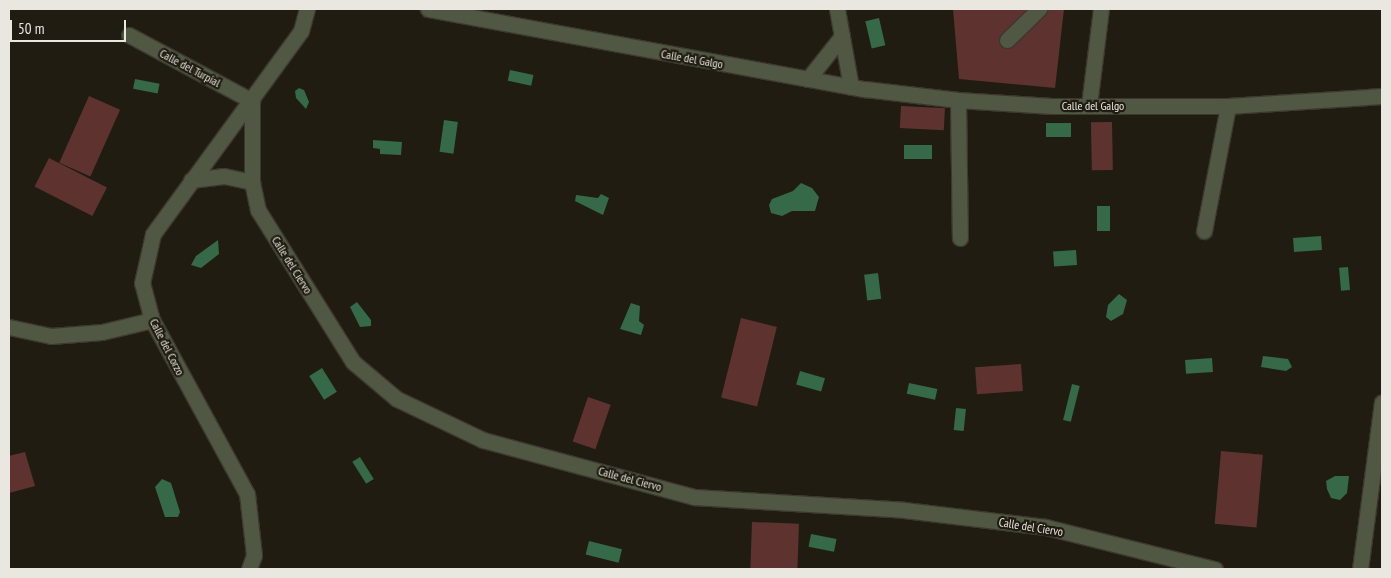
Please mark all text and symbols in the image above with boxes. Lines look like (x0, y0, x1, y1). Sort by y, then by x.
scale bar (12, 10, 129, 42)
text: 50 m (18, 19, 44, 38)
street label: Calle del Turpial (157, 46, 223, 90)
street label: Calle del Galgo (660, 46, 724, 72)
street label: Calle del Galgo (1062, 99, 1124, 113)
street label: Calle del Ciervo (269, 234, 315, 296)
street label: Calle del Corzo (147, 316, 187, 378)
street label: Calle del Ciervo (597, 464, 663, 494)
street label: Calle del Ciervo (998, 515, 1064, 539)

